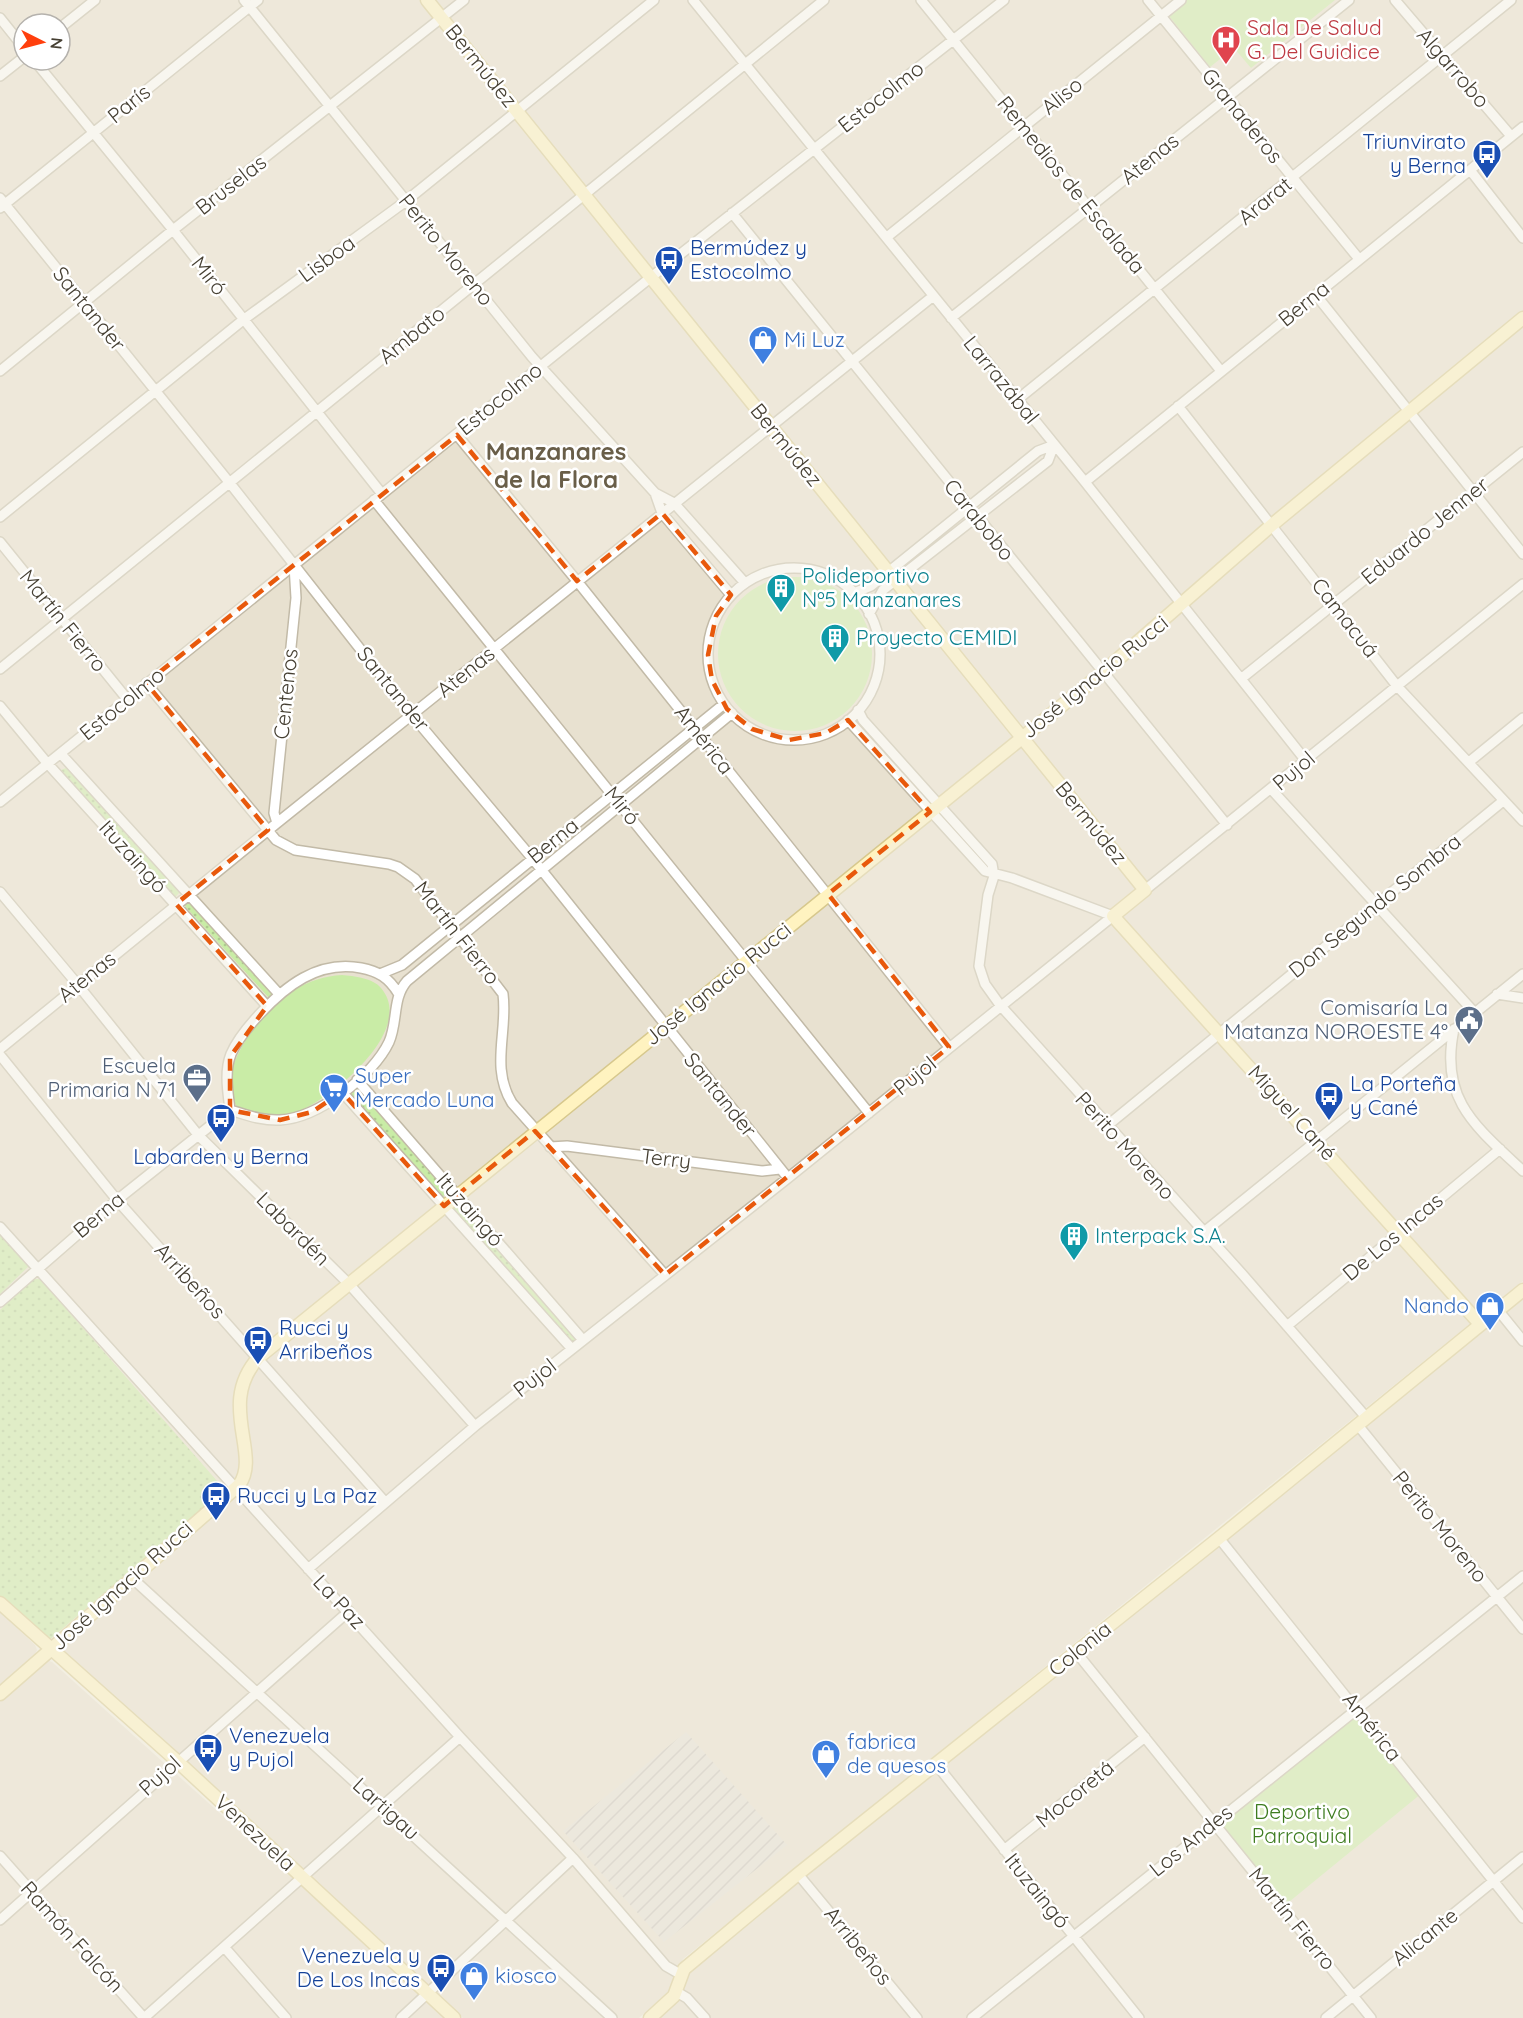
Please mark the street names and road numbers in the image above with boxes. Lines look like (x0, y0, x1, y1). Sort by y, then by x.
street label: Bermúdez (440, 19, 523, 112)
street label: Algarrobo (1412, 22, 1496, 113)
street label: Estocolmo (832, 55, 928, 138)
street label: Granaderos (1197, 63, 1289, 168)
street label: Aliso (1036, 71, 1087, 120)
street label: París (102, 78, 155, 128)
street label: Remedios de Escalada (992, 90, 1151, 278)
street label: Atenas (1115, 127, 1184, 189)
street label: Bruselas (190, 148, 271, 220)
street label: Ararat (1232, 171, 1297, 230)
street label: Perito Moreno (394, 188, 500, 311)
street label: Lisboa (293, 229, 360, 287)
street label: Miró (186, 251, 233, 300)
street label: Santander (48, 261, 132, 356)
street label: Berna (1272, 275, 1334, 332)
street label: Ambato (373, 300, 450, 369)
street label: Larrazábal (958, 330, 1045, 429)
street label: Estocolmo (452, 356, 547, 440)
street label: Bermúdez (745, 398, 828, 491)
street label: Eduardo Jenner (1355, 471, 1493, 590)
street label: Carabobo (939, 473, 1021, 566)
street label: Martín Fierro (15, 564, 113, 677)
street label: Camacuá (1307, 572, 1385, 662)
street label: José Ignacio Rucci (1016, 609, 1173, 743)
street label: Atenas (431, 640, 500, 702)
street label: Santander (352, 641, 436, 736)
street label: Centenos (267, 647, 303, 741)
street label: Estocolmo (74, 661, 169, 745)
street label: América (670, 700, 740, 779)
street label: Pujol (1267, 745, 1320, 795)
street label: Bermúdez (1050, 776, 1133, 869)
street label: Miró (599, 781, 646, 830)
street label: Berna (521, 812, 583, 869)
street label: Ituzaingó (94, 814, 173, 898)
street label: Don Segundo Sombra (1283, 828, 1466, 983)
street label: Martín Fierro (409, 875, 506, 989)
street label: José Ignacio Rucci (639, 916, 796, 1050)
street label: Atenas (52, 945, 121, 1007)
street label: Santander (679, 1047, 763, 1142)
street label: Pujol (888, 1050, 941, 1100)
street label: Miguel Cané (1243, 1059, 1342, 1165)
street label: Perito Moreno (1070, 1086, 1181, 1205)
street label: Terry (640, 1142, 693, 1174)
street label: Ituzaingó (432, 1167, 510, 1252)
street label: Berna (68, 1185, 129, 1243)
street label: Labardén (251, 1186, 336, 1271)
street label: De Los Incas (1337, 1187, 1448, 1286)
street label: Arribeños (150, 1237, 232, 1324)
street label: Pujol (508, 1352, 561, 1402)
street label: Perito Moreno (1388, 1465, 1494, 1588)
street label: José Ignacio Rucci (45, 1515, 197, 1656)
street label: La Paz (308, 1569, 371, 1634)
street label: Colonia (1043, 1615, 1116, 1681)
street label: América (1338, 1687, 1408, 1766)
street label: Pujol (133, 1750, 186, 1801)
street label: Mocoretá (1030, 1754, 1119, 1833)
street label: Lartigau (348, 1771, 425, 1845)
street label: Venezuela (210, 1788, 301, 1876)
street label: Los Andes (1143, 1799, 1237, 1882)
street label: Ituzaingó (1000, 1847, 1076, 1933)
street label: Martín Fierro (1244, 1862, 1342, 1975)
street label: Ramón Falcón (16, 1875, 130, 1997)
street label: Arribeños (819, 1901, 898, 1990)
street label: Alicante (1386, 1902, 1463, 1971)

